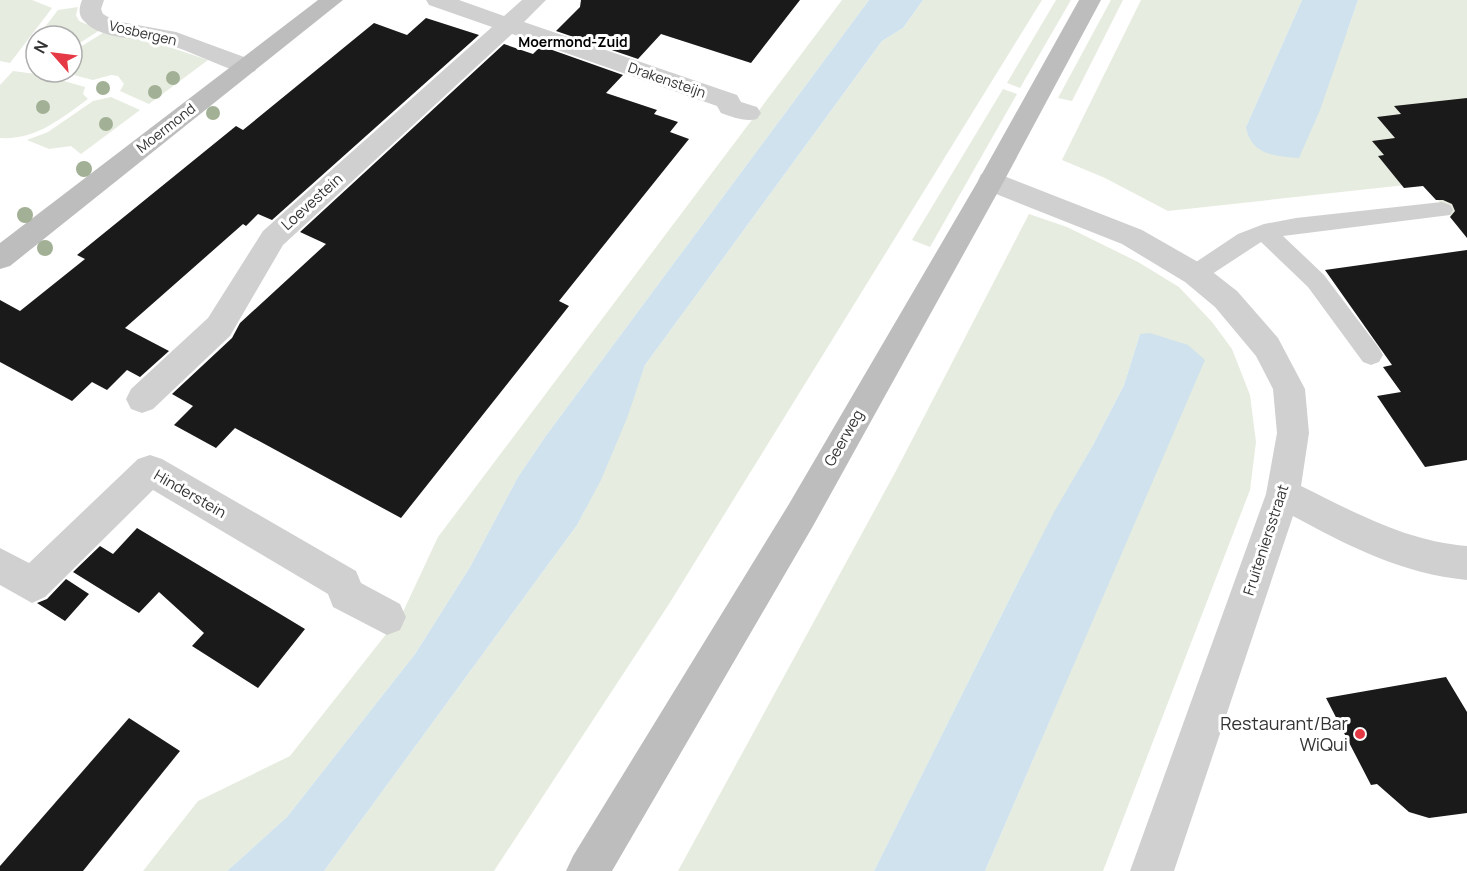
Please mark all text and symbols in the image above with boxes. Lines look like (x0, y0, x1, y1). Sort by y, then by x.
street label: Vosbergen (107, 15, 179, 50)
north arrow (24, 24, 84, 84)
district label: Moermond-Zuid (518, 32, 628, 51)
text: N (28, 37, 53, 57)
street label: Drakensteijn (626, 57, 709, 102)
street label: Moermond (132, 99, 199, 157)
street label: Loevestein (276, 168, 347, 235)
street label: Geerweg (819, 405, 868, 470)
street label: Hinderstein (150, 464, 230, 523)
street label: Fruiteniersstraat (1238, 482, 1293, 598)
place label: Restaurant/Bar WiQui (1220, 711, 1349, 756)
marker: Restaurant/Bar WiQui (1353, 727, 1367, 741)

